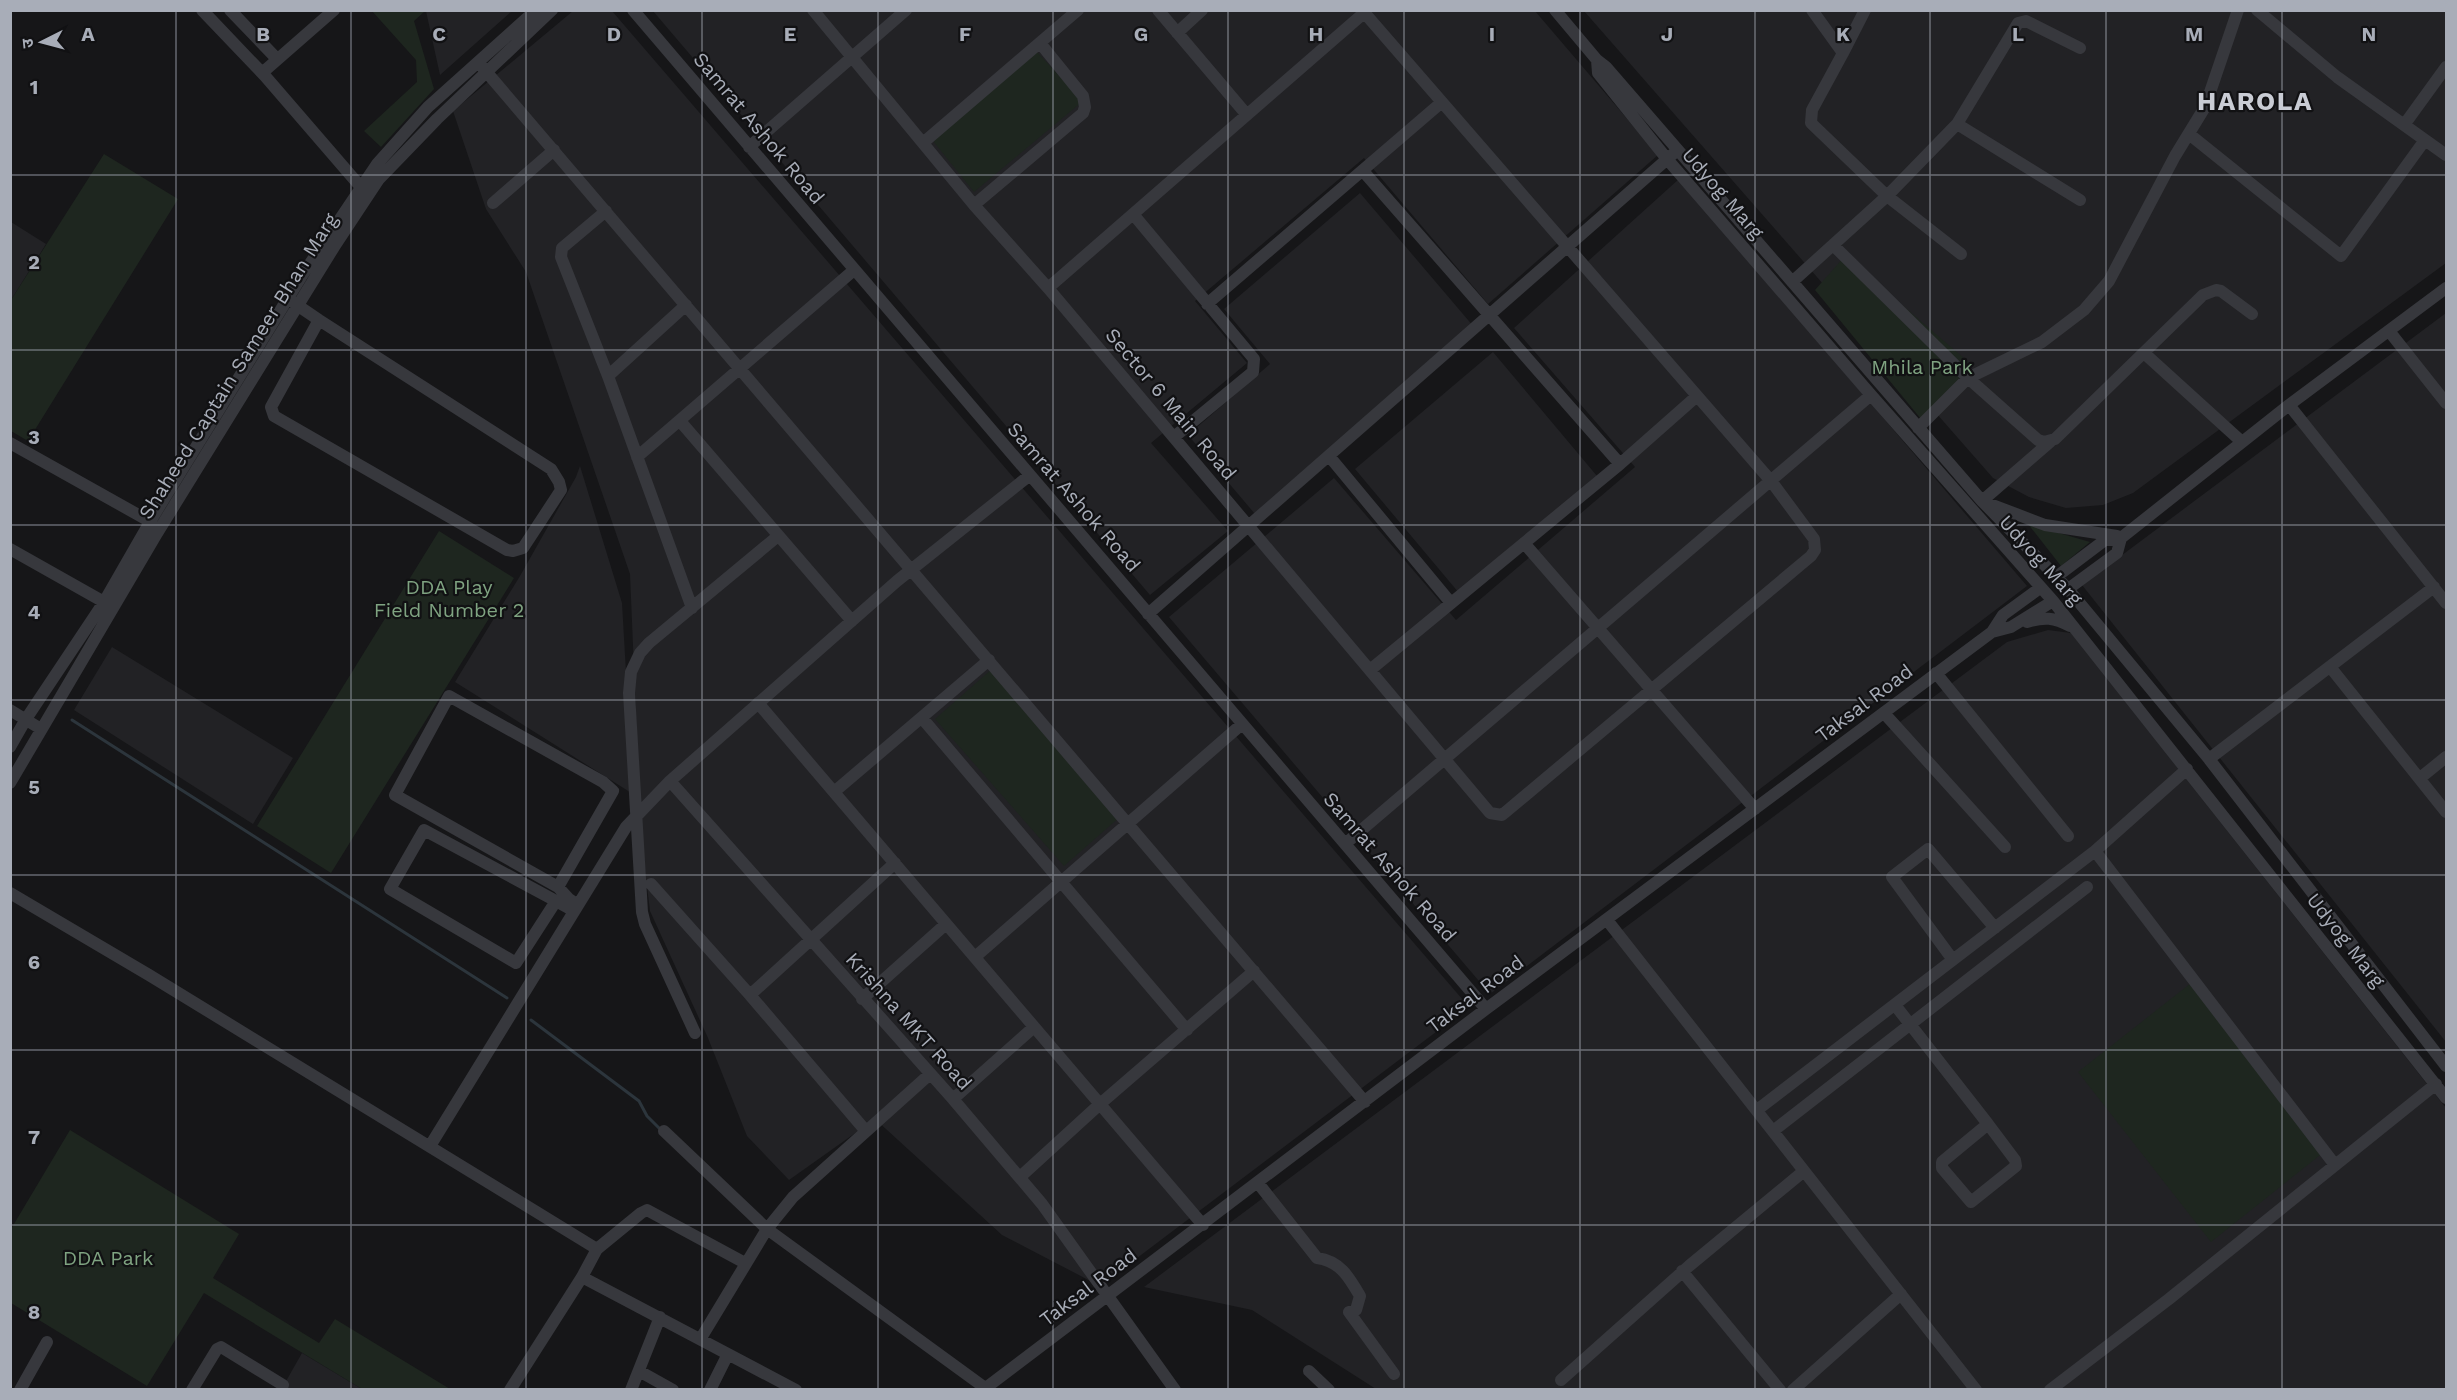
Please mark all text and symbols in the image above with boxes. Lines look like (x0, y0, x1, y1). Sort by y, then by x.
north arrow (12, 12, 72, 72)
text: A (81, 22, 95, 46)
text: B (256, 22, 270, 46)
text: C (432, 22, 446, 46)
text: D (607, 22, 621, 46)
text: E (784, 22, 796, 46)
text: F (959, 22, 971, 46)
text: G (1134, 22, 1148, 46)
text: H (1309, 22, 1323, 46)
text: I (1489, 22, 1495, 46)
text: J (1661, 22, 1673, 46)
text: K (1836, 22, 1850, 46)
text: L (2012, 22, 2024, 46)
text: M (2185, 22, 2203, 46)
text: N (2362, 22, 2376, 46)
text: उ (18, 37, 38, 49)
street label: Samrat Ashok Road (688, 47, 830, 209)
text: 1 (30, 75, 38, 99)
district label: HAROLA (2197, 86, 2313, 116)
street label: Udyog Marg (1677, 143, 1769, 244)
street label: Shaheed Captain Sameer Bhan Marg (133, 208, 343, 523)
text: 2 (28, 250, 40, 274)
street label: Sector 6 Main Road (1100, 323, 1242, 485)
park label: Mhila Park (1871, 355, 1973, 379)
street label: Samrat Ashok Road (1002, 417, 1146, 577)
text: 3 (28, 425, 40, 449)
street label: Udyog Marg (1994, 510, 2088, 610)
park label: DDA Play Field Number 2 (374, 575, 524, 622)
text: 4 (28, 600, 41, 624)
street label: Taksal Road (1811, 659, 1917, 747)
text: 5 (28, 775, 40, 799)
street label: Samrat Ashok Road (1318, 787, 1462, 947)
street label: Udyog Marg (2302, 888, 2390, 992)
street label: Krishna MKT Road (841, 947, 977, 1095)
text: 6 (28, 950, 40, 974)
street label: Taksal Road (1422, 950, 1528, 1038)
text: 7 (28, 1125, 40, 1149)
street label: Taksal Road (1035, 1243, 1141, 1331)
park label: DDA Park (63, 1246, 153, 1270)
text: 8 (28, 1300, 40, 1324)

